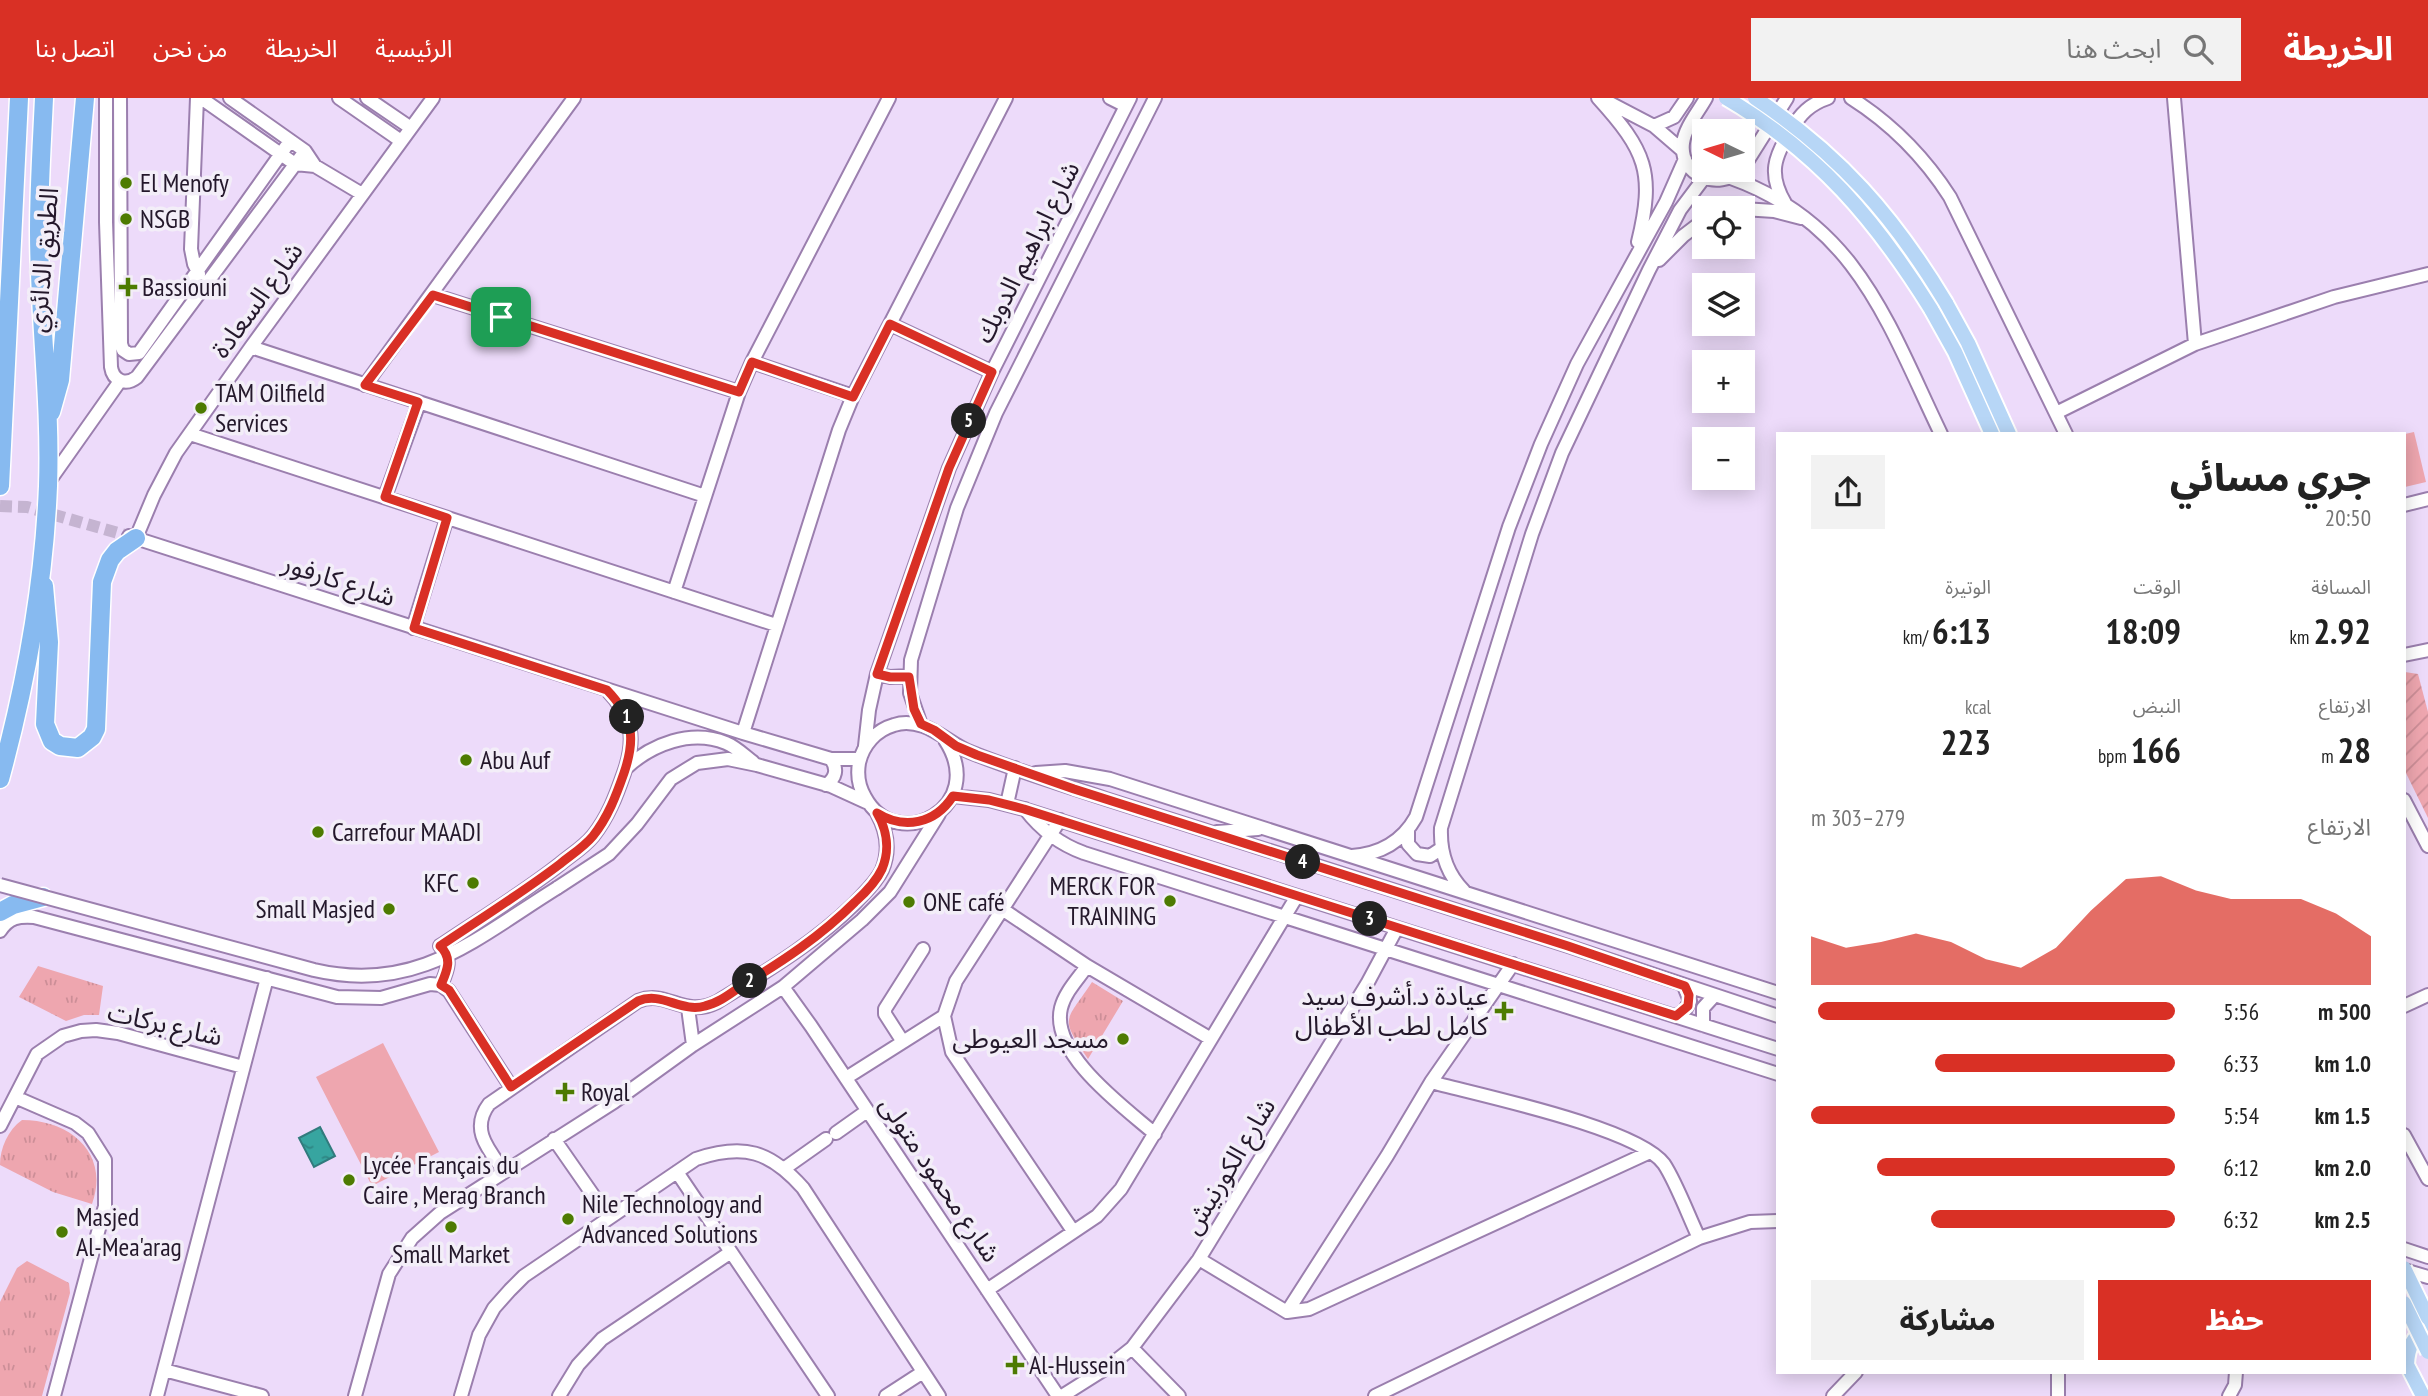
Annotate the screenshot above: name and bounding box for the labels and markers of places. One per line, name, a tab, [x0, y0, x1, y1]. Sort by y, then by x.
place label: El Menofy	[140, 166, 229, 199]
marker: El Menofy	[118, 175, 134, 191]
place label: NSGB	[140, 202, 190, 235]
marker: NSGB	[118, 211, 134, 227]
place label: Bassiouni	[142, 270, 227, 303]
marker: Bassiouni	[120, 279, 136, 295]
pin	[471, 287, 531, 347]
place label: TAM Oilfield Services	[215, 376, 325, 439]
marker: TAM Oilfield Services	[193, 400, 209, 416]
pin: 5	[951, 404, 986, 438]
pin: 1	[610, 700, 644, 734]
place label: Abu Auf	[480, 743, 551, 776]
marker: Abu Auf	[458, 752, 474, 768]
place label: Carrefour MAADI	[332, 815, 481, 848]
marker: Carrefour MAADI	[310, 824, 326, 840]
pin: 4	[1286, 844, 1320, 880]
place label: KFC	[424, 866, 459, 899]
place label: MERCK FOR TRAINING	[1049, 869, 1156, 932]
marker: KFC	[465, 875, 481, 891]
place label: ONE café	[923, 885, 1005, 918]
place label: Small Masjed	[256, 892, 375, 925]
marker: MERCK FOR TRAINING	[1162, 893, 1178, 909]
marker: ONE café	[901, 894, 917, 910]
marker: Small Masjed	[381, 901, 397, 917]
pin: 3	[1352, 902, 1388, 936]
pin: 2	[732, 964, 768, 998]
place label: عيادة د.أشرف سيد كامل لطب الأطفال	[1295, 979, 1488, 1042]
marker: عيادة د.أشرف سيد كامل لطب الأطفال	[1494, 1001, 1514, 1021]
place label: مسجد العيوطى	[952, 1022, 1109, 1055]
marker: مسجد العيوطى	[1115, 1031, 1131, 1047]
place label: Royal	[581, 1075, 630, 1108]
marker: Royal	[555, 1082, 575, 1102]
place label: Lycée Français du Caire , Merag Branch	[363, 1148, 546, 1211]
marker: Lycée Français du Caire , Merag Branch	[341, 1172, 357, 1188]
place label: Nile Technology and Advanced Solutions	[582, 1187, 762, 1250]
place label: Masjed Al-Mea'arag	[76, 1200, 182, 1263]
marker: Nile Technology and Advanced Solutions	[560, 1211, 576, 1227]
marker: Small Market	[443, 1219, 459, 1235]
marker: Masjed Al-Mea'arag	[54, 1224, 70, 1240]
place label: Small Market	[392, 1237, 510, 1270]
place label: Al-Hussein	[1029, 1348, 1126, 1381]
marker: Al-Hussein	[1007, 1357, 1023, 1373]

